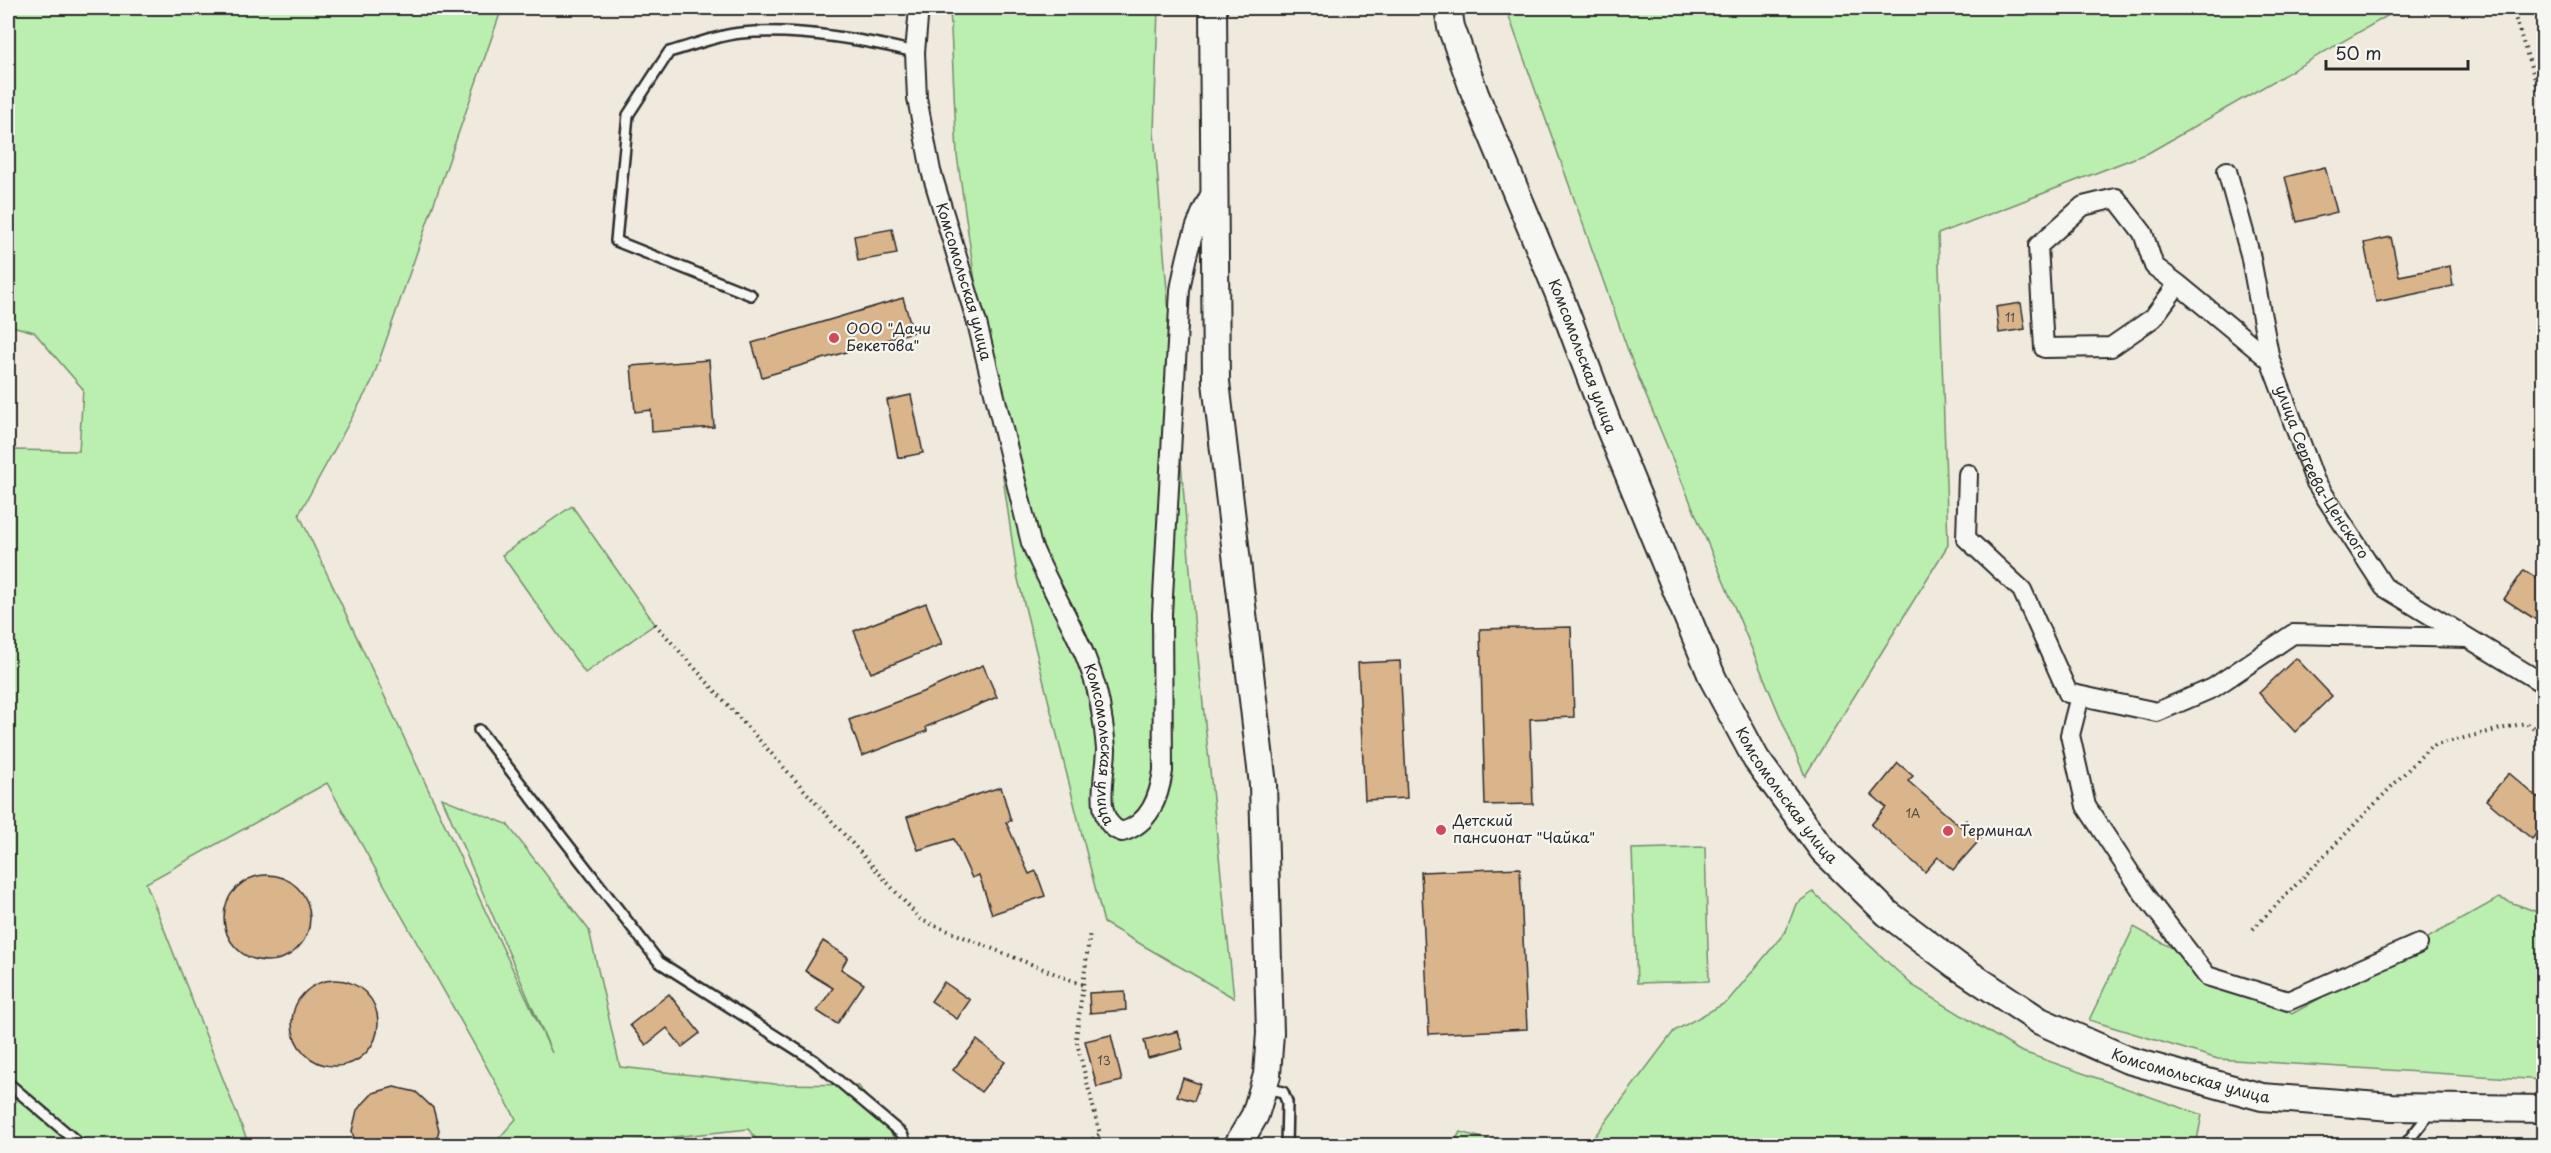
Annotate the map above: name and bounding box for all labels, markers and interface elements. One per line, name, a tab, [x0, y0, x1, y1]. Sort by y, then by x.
scale bar	[2326, 33, 2468, 71]
text: 50 m	[2335, 39, 2382, 66]
street label: Комсомольская улица	[931, 199, 999, 363]
street label: Комсомольская улица	[1544, 275, 1624, 437]
house number: 11	[2005, 308, 2015, 326]
place label: ООО "Дачи Бекетова"	[846, 316, 931, 356]
marker: ООО "Дачи Бекетова"	[827, 331, 841, 345]
street label: улица Сергеева-Ценского	[2270, 381, 2376, 563]
street label: Комсомольская улица	[1079, 660, 1121, 830]
street label: Комсомольская улица	[1731, 722, 1844, 869]
house number: 1А	[1906, 804, 1920, 822]
place label: Детский пансионат "Чайка"	[1452, 808, 1595, 848]
place label: Терминал	[1960, 818, 2032, 841]
marker: Детский пансионат "Чайка"	[1434, 823, 1448, 837]
marker: Терминал	[1941, 824, 1955, 838]
street label: Комсомольская улица	[2108, 1041, 2271, 1108]
house number: 13	[1097, 1051, 1111, 1069]

